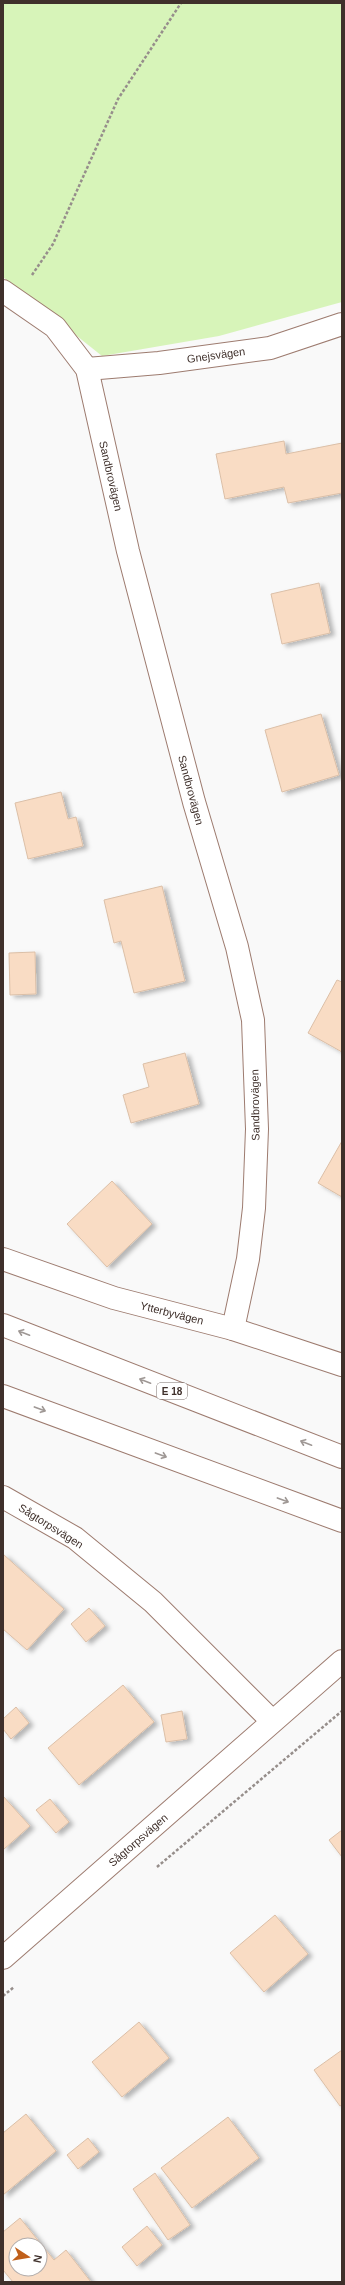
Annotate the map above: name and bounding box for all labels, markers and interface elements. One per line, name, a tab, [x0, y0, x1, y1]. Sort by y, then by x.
street label: Gnejsvägen	[186, 345, 246, 365]
street label: Sandbrovägen	[97, 440, 125, 512]
street label: Sandbrovägen	[176, 754, 206, 826]
street label: Sandbrovägen	[248, 1069, 262, 1141]
street label: Ytterbyvägen	[139, 1299, 205, 1327]
one-way arrow	[19, 1329, 31, 1337]
one-way arrow	[140, 1376, 152, 1384]
road number: E 18	[157, 1383, 187, 1399]
one-way arrow	[33, 1406, 45, 1414]
one-way arrow	[300, 1439, 312, 1446]
one-way arrow	[155, 1451, 167, 1459]
one-way arrow	[277, 1496, 289, 1504]
street label: Sågtorpsvägen	[16, 1501, 86, 1551]
street label: Sågtorpsvägen	[106, 1811, 170, 1869]
north arrow	[8, 2237, 48, 2277]
text: N	[31, 2254, 44, 2264]

